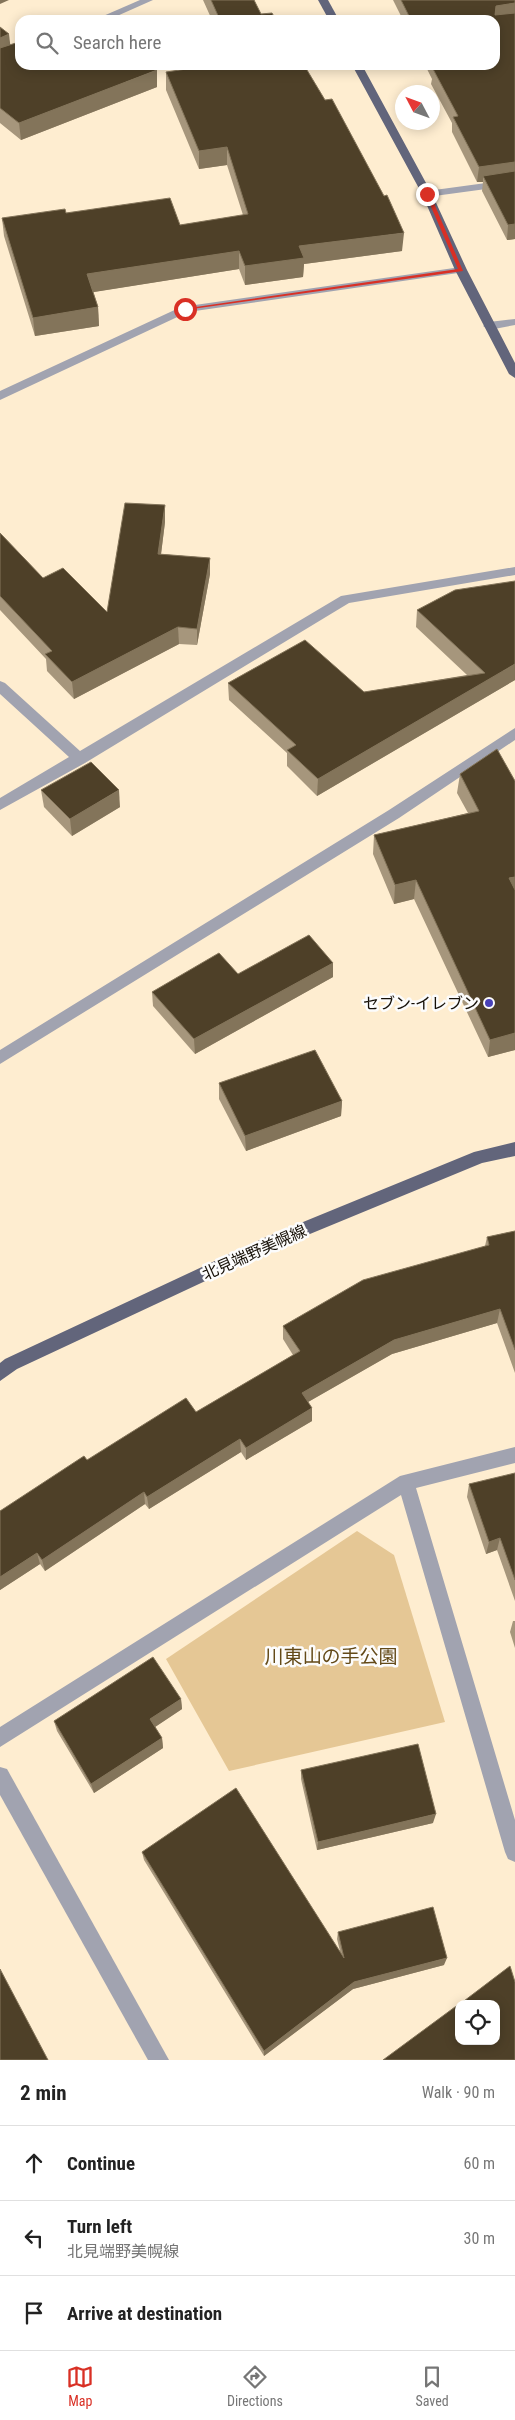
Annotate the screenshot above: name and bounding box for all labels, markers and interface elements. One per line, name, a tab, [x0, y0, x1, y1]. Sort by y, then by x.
search box	[15, 15, 500, 70]
icon: search	[33, 29, 61, 57]
text: Search here	[73, 31, 161, 54]
north arrow	[395, 85, 440, 130]
route end	[416, 183, 439, 206]
route start	[174, 298, 197, 321]
place label: セブン-イレブン	[363, 994, 479, 1013]
marker: セブン-イレブン	[483, 997, 495, 1009]
street label: 北見端野美幌線	[199, 1221, 309, 1284]
park label: 川東山の手公園	[264, 1645, 398, 1668]
map controls	[455, 2000, 500, 2045]
button: locate	[455, 2000, 500, 2045]
text: 2 min	[20, 2081, 67, 2105]
text: Walk · 90 m	[422, 2083, 495, 2102]
icon: ahead	[20, 2149, 48, 2177]
text: Continue	[67, 2152, 135, 2175]
text: 60 m	[463, 2154, 495, 2173]
text: Turn left	[67, 2215, 132, 2238]
icon: left	[20, 2224, 48, 2252]
text: 30 m	[463, 2229, 495, 2248]
text: 北見端野美幌線	[67, 2242, 179, 2261]
icon: arrive	[20, 2299, 48, 2327]
text: Arrive at destination	[67, 2302, 222, 2325]
tab: Map	[66, 2363, 94, 2409]
tab: Directions	[227, 2363, 283, 2409]
tab: Saved	[415, 2363, 449, 2409]

